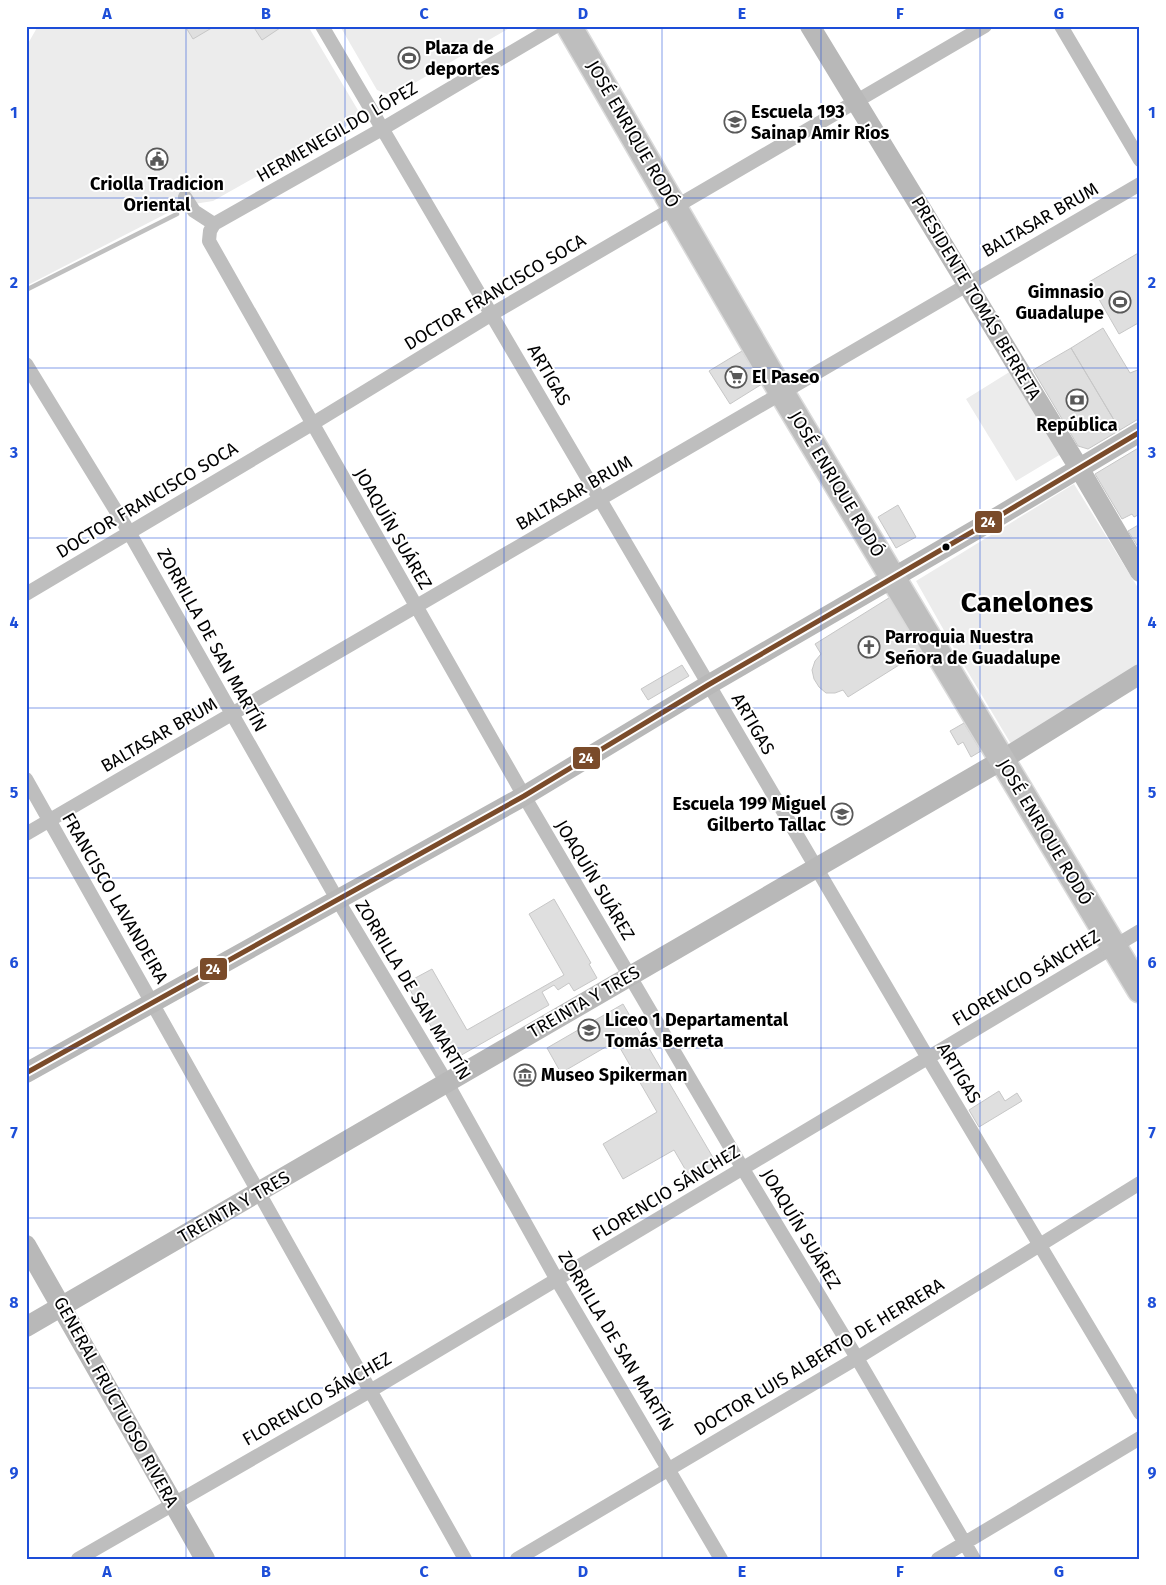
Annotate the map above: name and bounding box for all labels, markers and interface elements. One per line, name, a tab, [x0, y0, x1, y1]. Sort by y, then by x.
text: A	[101, 4, 112, 23]
text: B	[261, 4, 271, 23]
text: C	[419, 4, 429, 23]
text: D	[578, 4, 588, 23]
text: E	[738, 4, 746, 23]
text: F	[896, 4, 904, 23]
text: G	[1054, 4, 1064, 23]
place label: Plaza de deportes	[425, 37, 500, 80]
sports icon: Plaza de deportes	[397, 46, 421, 70]
street label: JOSÉ ENRIQUE RODÓ	[582, 56, 685, 211]
street label: HERMENEGILDO LÓPEZ	[252, 77, 422, 187]
place label: Escuela 193 Sainap Amir Ríos	[751, 101, 890, 144]
text: 1	[10, 103, 18, 122]
text: 1	[1148, 103, 1156, 122]
school or university icon: Escuela 193 Sainap Amir Ríos	[723, 110, 747, 134]
public building icon: Criolla Tradicion Oriental	[145, 147, 169, 171]
place label: Criolla Tradicion Oriental	[90, 173, 224, 216]
street label: BALTASAR BRUM	[978, 178, 1102, 262]
street label: PRESIDENTE TOMÁS BERRETA	[906, 192, 1047, 404]
street label: DOCTOR FRANCISCO SOCA	[400, 229, 590, 355]
text: 2	[10, 273, 18, 292]
text: 2	[1148, 273, 1156, 292]
place label: Gimnasio Guadalupe	[1015, 281, 1104, 324]
sports icon: Gimnasio Guadalupe	[1108, 290, 1132, 314]
street label: ARTIGAS	[523, 341, 575, 410]
supermarket icon: El Paseo	[724, 365, 748, 389]
place label: El Paseo	[752, 366, 820, 388]
bank icon: República	[1065, 388, 1089, 412]
street label: JOSÉ ENRIQUE RODÓ	[785, 407, 890, 561]
place label: República	[1036, 414, 1118, 436]
street label: DOCTOR FRANCISCO SOCA	[52, 437, 242, 563]
text: 3	[9, 443, 18, 462]
text: 3	[1147, 443, 1156, 462]
street label: BALTASAR BRUM	[512, 451, 636, 535]
street label: JOAQUÍN SUÁREZ	[349, 464, 437, 593]
line badge: 24	[974, 510, 1003, 534]
text: 24	[981, 514, 995, 531]
unlabelled marker	[941, 542, 951, 552]
street label: ZORRILLA DE SAN MARTÍN	[152, 544, 273, 736]
district label: Canelones	[961, 586, 1093, 619]
text: 4	[9, 613, 19, 632]
text: 4	[1147, 613, 1157, 632]
place label: Parroquia Nuestra Señora de Guadalupe	[885, 626, 1060, 669]
church icon: Parroquia Nuestra Señora de Guadalupe	[857, 635, 881, 659]
street label: ARTIGAS	[727, 690, 779, 759]
street label: BALTASAR BRUM	[97, 693, 221, 777]
line badge: 24	[572, 746, 601, 770]
text: 24	[579, 750, 593, 767]
street label: JOSÉ ENRIQUE RODÓ	[993, 755, 1098, 909]
text: 5	[10, 783, 19, 802]
text: 5	[1148, 783, 1157, 802]
place label: Escuela 199 Miguel Gilberto Tallac	[673, 793, 827, 836]
school or university icon: Escuela 199 Miguel Gilberto Tallac	[830, 802, 854, 826]
street label: FRANCISCO LAVANDEIRA	[57, 809, 173, 988]
street label: JOAQUÍN SUÁREZ	[550, 815, 640, 944]
street label: ZORRILLA DE SAN MARTÍN	[350, 895, 476, 1084]
street label: FLORENCIO SÁNCHEZ	[948, 924, 1104, 1031]
text: 6	[9, 953, 19, 972]
text: 6	[1147, 953, 1157, 972]
line badge: 24	[199, 957, 228, 981]
text: 24	[206, 961, 220, 978]
street label: TREINTA Y TRES	[524, 961, 644, 1043]
place label: Liceo 1 Departamental Tomás Berreta	[605, 1009, 789, 1052]
school or university icon: Liceo 1 Departamental Tomás Berreta	[577, 1018, 601, 1042]
street label: ARTIGAS	[932, 1039, 986, 1108]
museum icon: Museo Spikerman	[513, 1063, 537, 1087]
place label: Museo Spikerman	[541, 1064, 687, 1086]
text: 7	[10, 1123, 18, 1142]
text: 7	[1148, 1123, 1156, 1142]
street label: FLORENCIO SÁNCHEZ	[588, 1139, 744, 1246]
street label: JOAQUÍN SUÁREZ	[756, 1164, 846, 1293]
street label: TREINTA Y TRES	[174, 1166, 294, 1248]
street label: ZORRILLA DE SAN MARTÍN	[553, 1246, 679, 1435]
street label: DOCTOR LUIS ALBERTO DE HERRERA	[690, 1273, 949, 1441]
text: 8	[9, 1293, 19, 1312]
street label: GENERAL FRUCTUOSO RIVERA	[49, 1293, 183, 1512]
text: 8	[1147, 1293, 1157, 1312]
street label: FLORENCIO SÁNCHEZ	[238, 1347, 395, 1451]
text: 9	[10, 1463, 19, 1482]
text: 9	[1148, 1463, 1157, 1482]
text: A	[101, 1562, 112, 1581]
text: B	[261, 1562, 271, 1581]
text: C	[419, 1562, 429, 1581]
text: D	[578, 1562, 588, 1581]
text: E	[738, 1562, 746, 1581]
text: F	[896, 1562, 904, 1581]
text: G	[1054, 1562, 1064, 1581]

